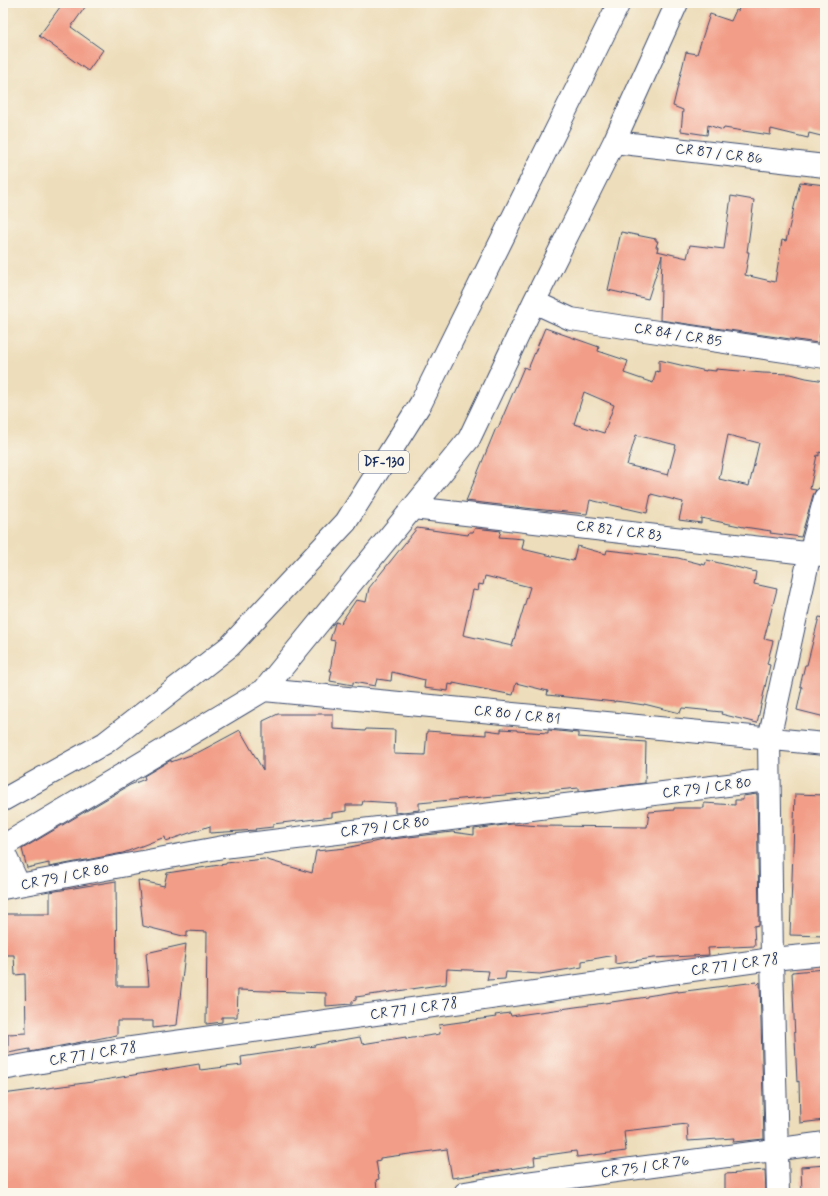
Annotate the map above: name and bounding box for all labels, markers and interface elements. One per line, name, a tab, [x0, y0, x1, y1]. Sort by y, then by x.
street label: CR 87 / CR 86	[675, 140, 764, 168]
street label: CR 84 / CR 85	[633, 319, 723, 351]
road number: DF-130	[359, 451, 409, 473]
street label: CR 82 / CR 83	[575, 517, 663, 545]
street label: CR 80 / CR 81	[473, 702, 561, 728]
street label: CR 79 / CR 80	[661, 774, 753, 802]
street label: CR 79 / CR 80	[339, 813, 431, 841]
street label: CR 79 / CR 80	[19, 860, 111, 894]
street label: CR 77 / CR 78	[690, 950, 780, 980]
street label: CR 77 / CR 78	[369, 994, 459, 1024]
street label: CR 77 / CR 78	[48, 1038, 138, 1070]
street label: CR 75 / CR 76	[600, 1152, 691, 1182]

